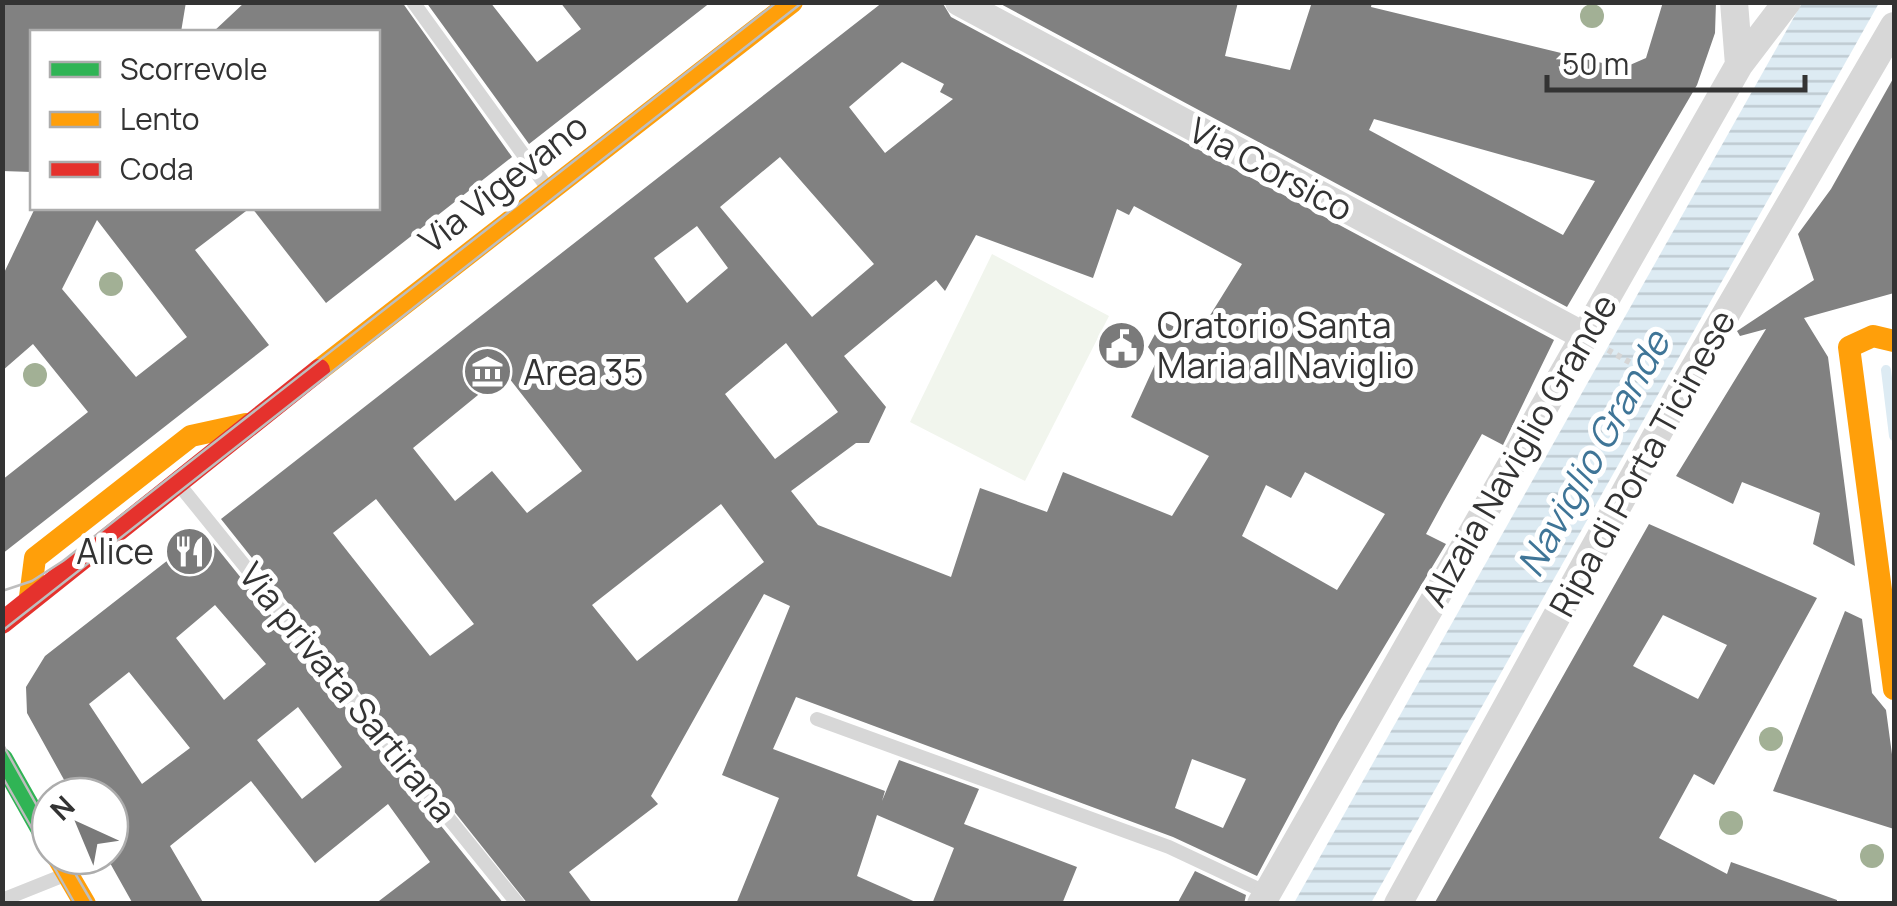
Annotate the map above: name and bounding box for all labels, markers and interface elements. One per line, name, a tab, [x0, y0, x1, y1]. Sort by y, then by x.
legend	[30, 30, 380, 210]
scale bar	[1547, 30, 1804, 92]
text: 50 m	[1562, 43, 1629, 84]
text: Scorrevole	[120, 48, 268, 89]
text: Lento	[120, 98, 199, 139]
street label: Via Vigevano	[409, 102, 597, 264]
street label: Via Corsico	[1181, 106, 1361, 232]
text: Coda	[120, 148, 194, 189]
street label: Alzaia Naviglio Grande	[1413, 287, 1625, 613]
place label: Oratorio Santa Maria al Naviglio	[1157, 301, 1414, 389]
street label: Ripa di Porta Ticinese	[1538, 301, 1746, 625]
public building icon: Oratorio Santa Maria al Naviglio	[1096, 319, 1148, 371]
water label: Naviglio Grande	[1506, 323, 1678, 583]
museum icon: Area 35	[462, 346, 514, 398]
place label: Area 35	[523, 348, 644, 396]
restaurant icon: Alice	[163, 525, 215, 577]
place label: Alice	[76, 527, 154, 575]
street label: Via privata Sartirana	[228, 552, 468, 832]
north arrow	[30, 776, 130, 876]
text: N	[42, 787, 82, 828]

